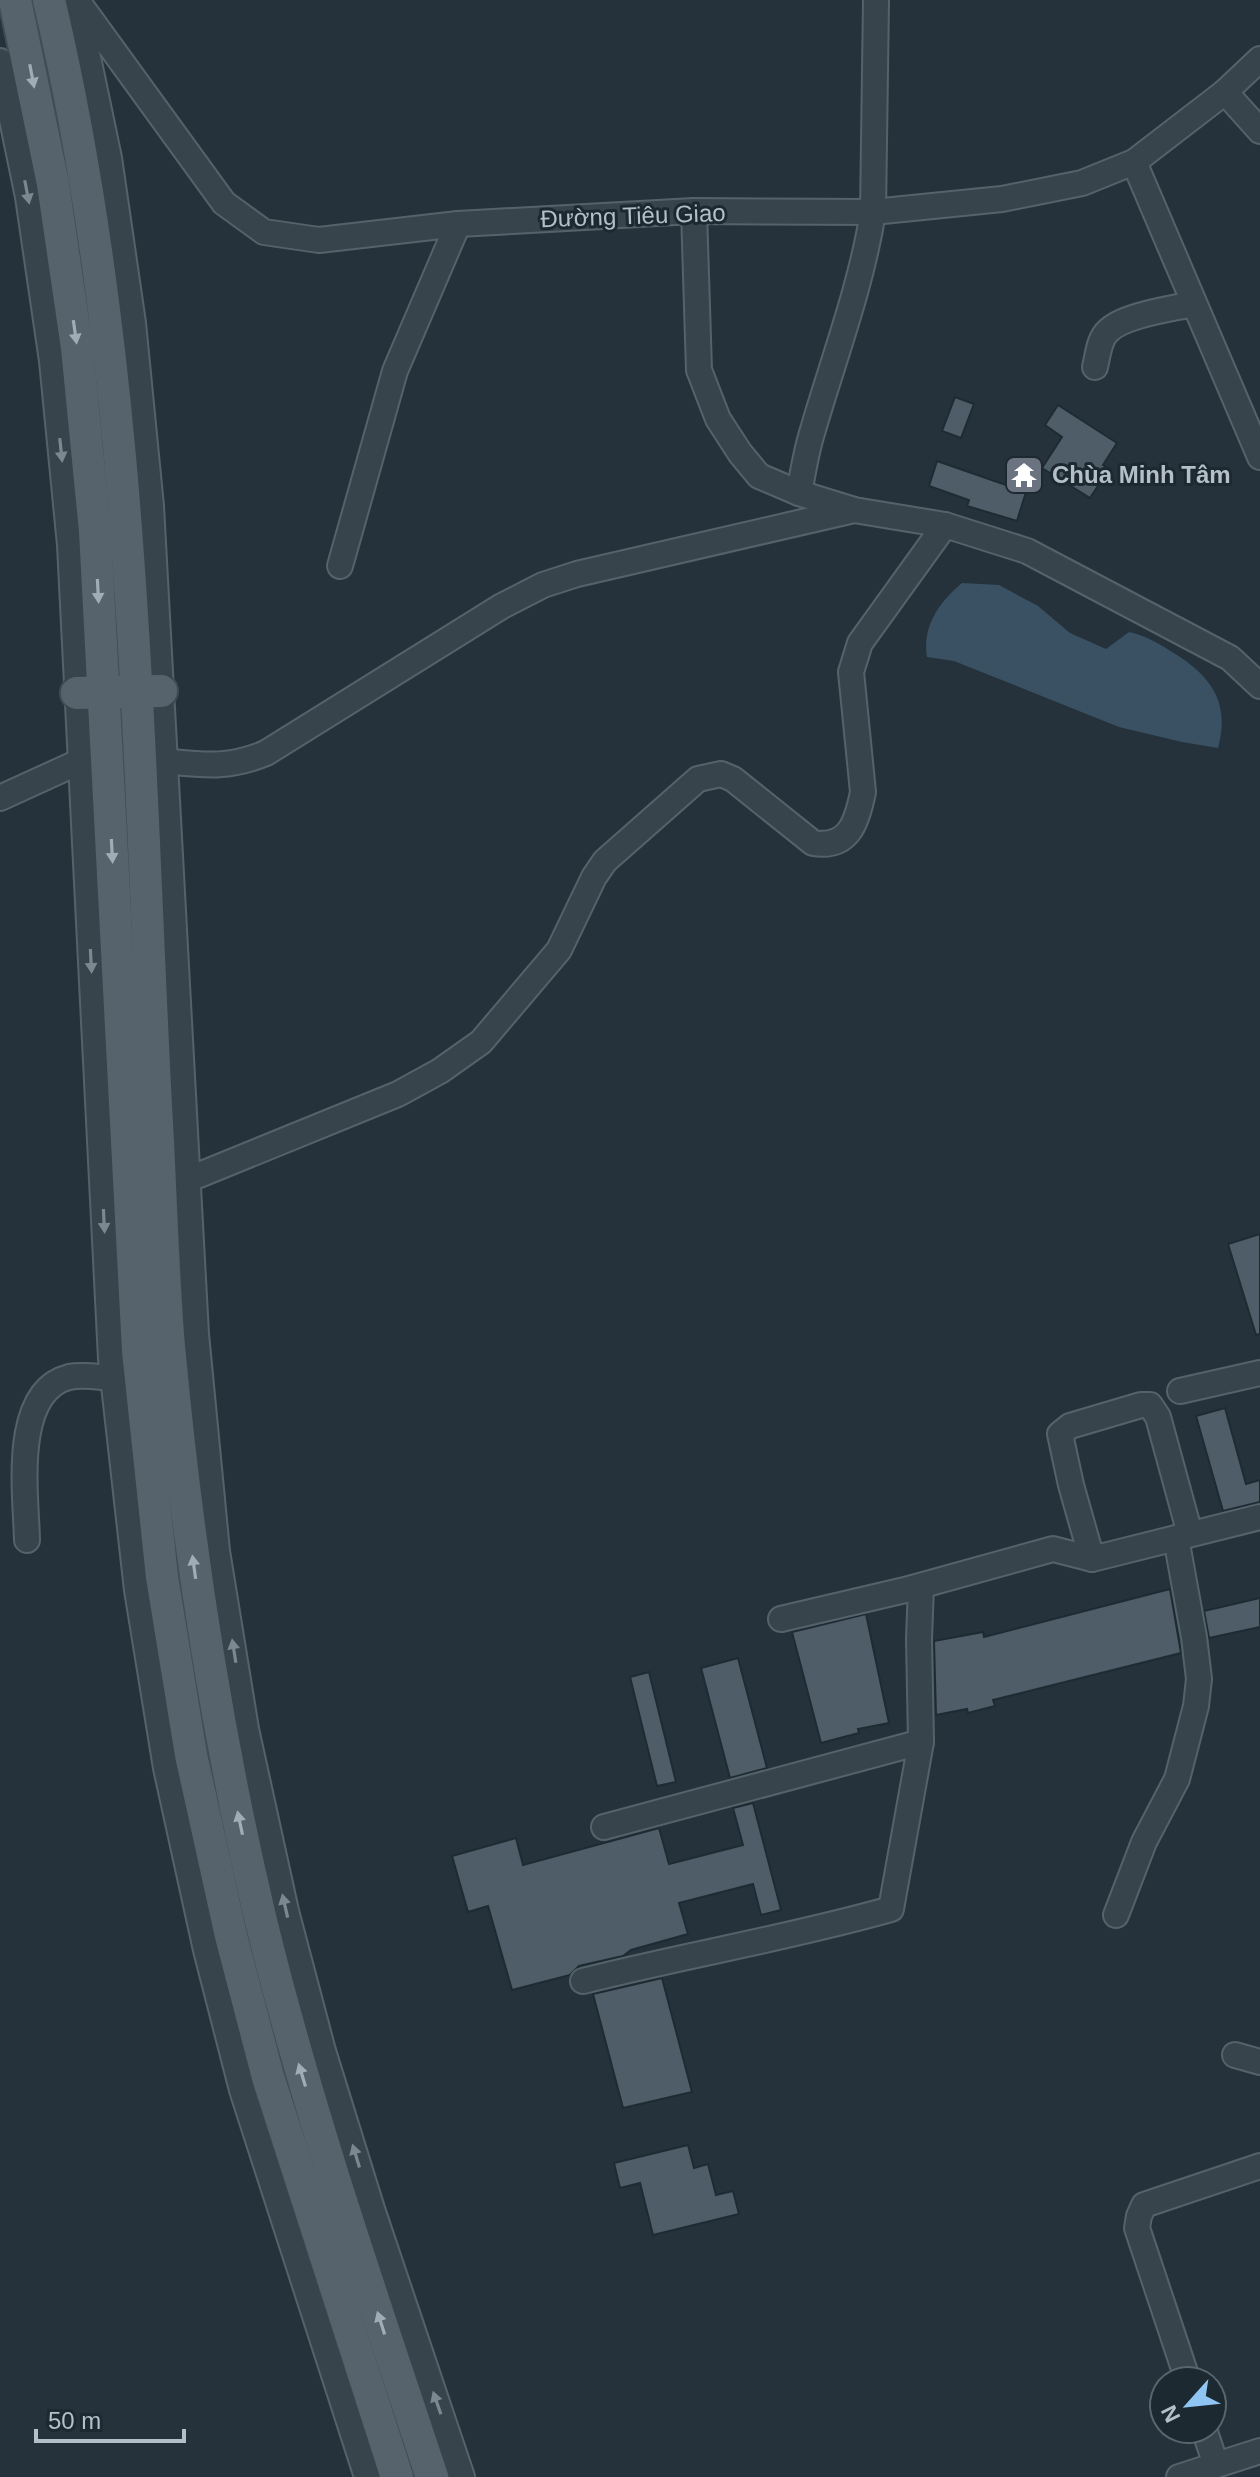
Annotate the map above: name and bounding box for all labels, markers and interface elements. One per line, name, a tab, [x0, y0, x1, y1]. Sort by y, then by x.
one-way arrow	[26, 64, 38, 89]
one-way arrow	[21, 180, 33, 205]
street label: Đường Tiêu Giao	[540, 199, 726, 232]
one-way arrow	[69, 320, 82, 345]
one-way arrow	[54, 438, 67, 463]
temple icon: Chùa Minh Tâm	[1003, 454, 1045, 496]
place label: Chùa Minh Tâm	[1052, 461, 1231, 488]
one-way arrow	[92, 579, 105, 604]
one-way arrow	[106, 839, 119, 864]
one-way arrow	[84, 949, 97, 974]
one-way arrow	[98, 1209, 111, 1234]
one-way arrow	[187, 1554, 199, 1579]
one-way arrow	[227, 1638, 239, 1663]
one-way arrow	[233, 1810, 246, 1835]
one-way arrow	[279, 1893, 291, 1918]
one-way arrow	[296, 2063, 308, 2087]
one-way arrow	[349, 2144, 361, 2168]
one-way arrow	[375, 2311, 387, 2335]
north arrow	[1148, 2365, 1228, 2445]
one-way arrow	[431, 2391, 443, 2415]
scale bar	[36, 2393, 184, 2443]
text: N	[1156, 2401, 1185, 2427]
text: 50 m	[48, 2407, 101, 2434]

